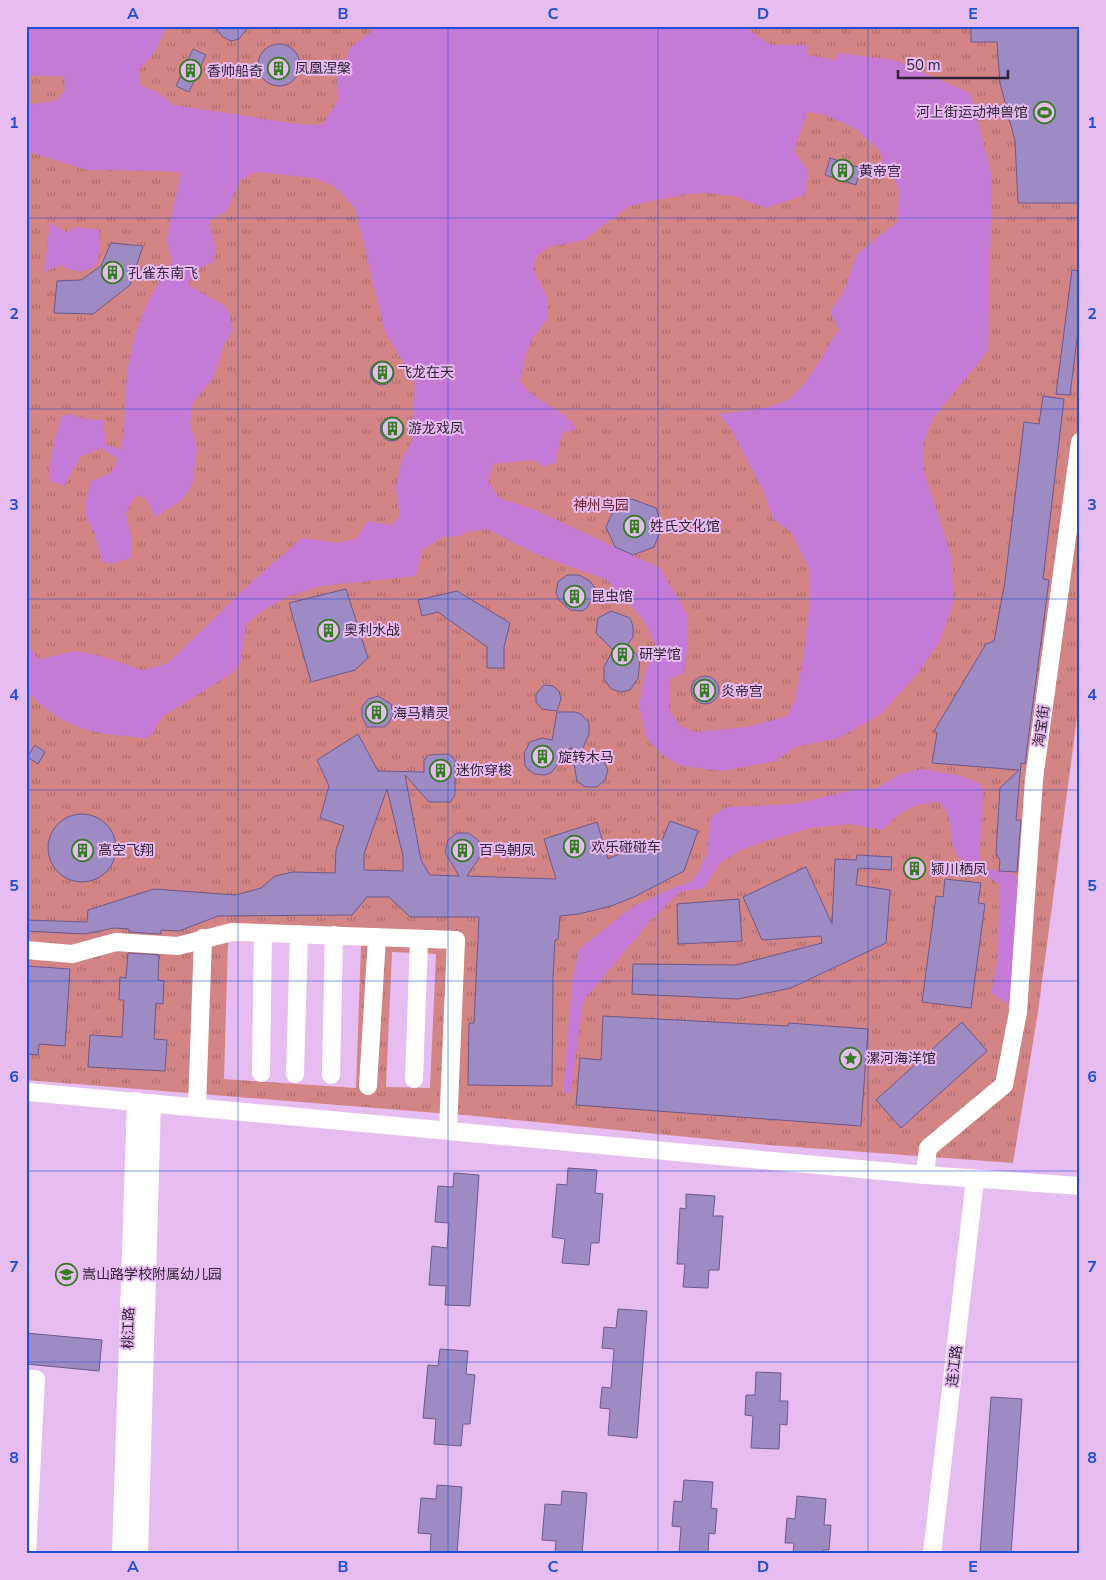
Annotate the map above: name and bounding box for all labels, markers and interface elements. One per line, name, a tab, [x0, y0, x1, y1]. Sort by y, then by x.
text: A	[127, 3, 139, 25]
text: B	[337, 3, 349, 25]
text: C	[548, 3, 559, 25]
text: D	[757, 3, 769, 25]
text: E	[968, 3, 978, 25]
scale bar	[898, 48, 1008, 80]
text: 50 m	[906, 55, 941, 75]
building icon: 凤凰涅槃	[267, 56, 291, 80]
building icon: 香帅船奇	[179, 59, 203, 83]
place label: 凤凰涅槃	[295, 59, 351, 78]
place label: 香帅船奇	[207, 62, 263, 81]
sports icon: 河上街运动神兽馆	[1032, 100, 1056, 124]
place label: 河上街运动神兽馆	[916, 103, 1028, 122]
text: 1	[9, 112, 19, 134]
text: 1	[1087, 112, 1097, 134]
building icon: 黄帝宫	[831, 159, 855, 183]
place label: 黄帝宫	[859, 162, 901, 181]
building icon: 孔雀东南飞	[100, 261, 124, 285]
place label: 孔雀东南飞	[128, 264, 198, 283]
text: 2	[9, 303, 19, 325]
text: 2	[1087, 303, 1097, 325]
building icon: 飞龙在天	[370, 360, 394, 384]
place label: 飞龙在天	[398, 363, 454, 382]
building icon: 游龙戏凤	[380, 416, 404, 440]
place label: 游龙戏凤	[408, 419, 464, 438]
text: 3	[9, 494, 19, 516]
text: 3	[1087, 494, 1097, 516]
park label: 神州鸟园	[573, 496, 629, 515]
building icon: 姓氏文化馆	[622, 514, 646, 538]
place label: 姓氏文化馆	[650, 517, 720, 536]
building icon: 昆虫馆	[563, 584, 587, 608]
place label: 昆虫馆	[591, 587, 633, 606]
building icon: 奥利水战	[316, 618, 340, 642]
place label: 奥利水战	[344, 621, 400, 640]
building icon: 研学馆	[611, 642, 635, 666]
place label: 研学馆	[639, 645, 681, 664]
building icon: 炎帝宫	[693, 679, 717, 703]
place label: 炎帝宫	[721, 682, 763, 701]
text: 4	[9, 684, 19, 706]
text: 4	[1087, 684, 1097, 706]
building icon: 海马精灵	[365, 701, 389, 725]
place label: 海马精灵	[393, 704, 449, 723]
street label: 淘宝街	[1029, 704, 1054, 748]
building icon: 旋转木马	[530, 745, 554, 769]
place label: 旋转木马	[558, 748, 614, 767]
building icon: 迷你穿梭	[428, 758, 452, 782]
place label: 迷你穿梭	[456, 761, 512, 780]
building icon: 欢乐碰碰车	[563, 835, 587, 859]
building icon: 高空飞翔	[70, 838, 94, 862]
building icon: 百鸟朝凤	[451, 838, 475, 862]
place label: 欢乐碰碰车	[591, 838, 661, 857]
place label: 高空飞翔	[98, 841, 154, 860]
place label: 百鸟朝凤	[479, 841, 535, 860]
building icon: 颍川栖凤	[903, 857, 927, 881]
place label: 颍川栖凤	[931, 860, 987, 879]
text: 5	[9, 875, 19, 897]
text: 5	[1087, 875, 1097, 897]
place icon: 漯河海洋馆	[838, 1046, 862, 1070]
place label: 漯河海洋馆	[866, 1049, 936, 1068]
text: 6	[9, 1066, 19, 1088]
text: 6	[1087, 1066, 1097, 1088]
text: 7	[9, 1256, 19, 1278]
text: 7	[1087, 1256, 1097, 1278]
school or university icon: 嵩山路学校附属幼儿园	[54, 1262, 78, 1286]
place label: 嵩山路学校附属幼儿园	[82, 1265, 222, 1284]
street label: 桃江路	[118, 1307, 139, 1349]
street label: 连江路	[943, 1344, 966, 1388]
text: 8	[9, 1447, 19, 1469]
text: 8	[1087, 1447, 1097, 1469]
text: A	[127, 1556, 139, 1578]
text: B	[337, 1556, 349, 1578]
text: C	[548, 1556, 559, 1578]
text: D	[757, 1556, 769, 1578]
text: E	[968, 1556, 978, 1578]

